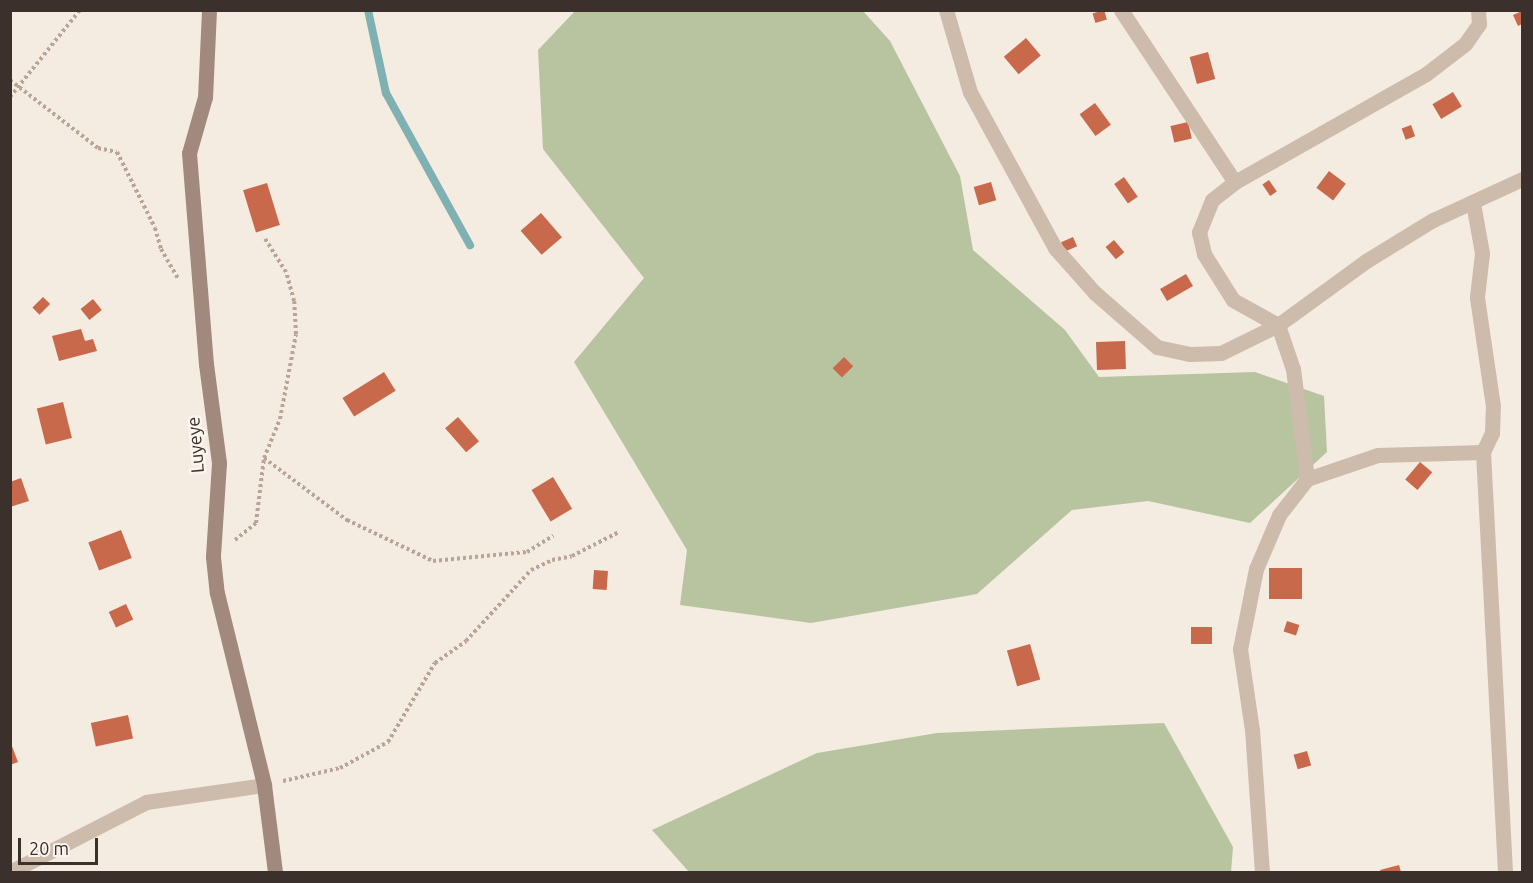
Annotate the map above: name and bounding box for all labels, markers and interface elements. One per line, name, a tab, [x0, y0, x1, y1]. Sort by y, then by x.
street label: Luyeye	[182, 416, 208, 474]
scale bar	[21, 826, 100, 864]
text: 20 m	[29, 838, 69, 858]

